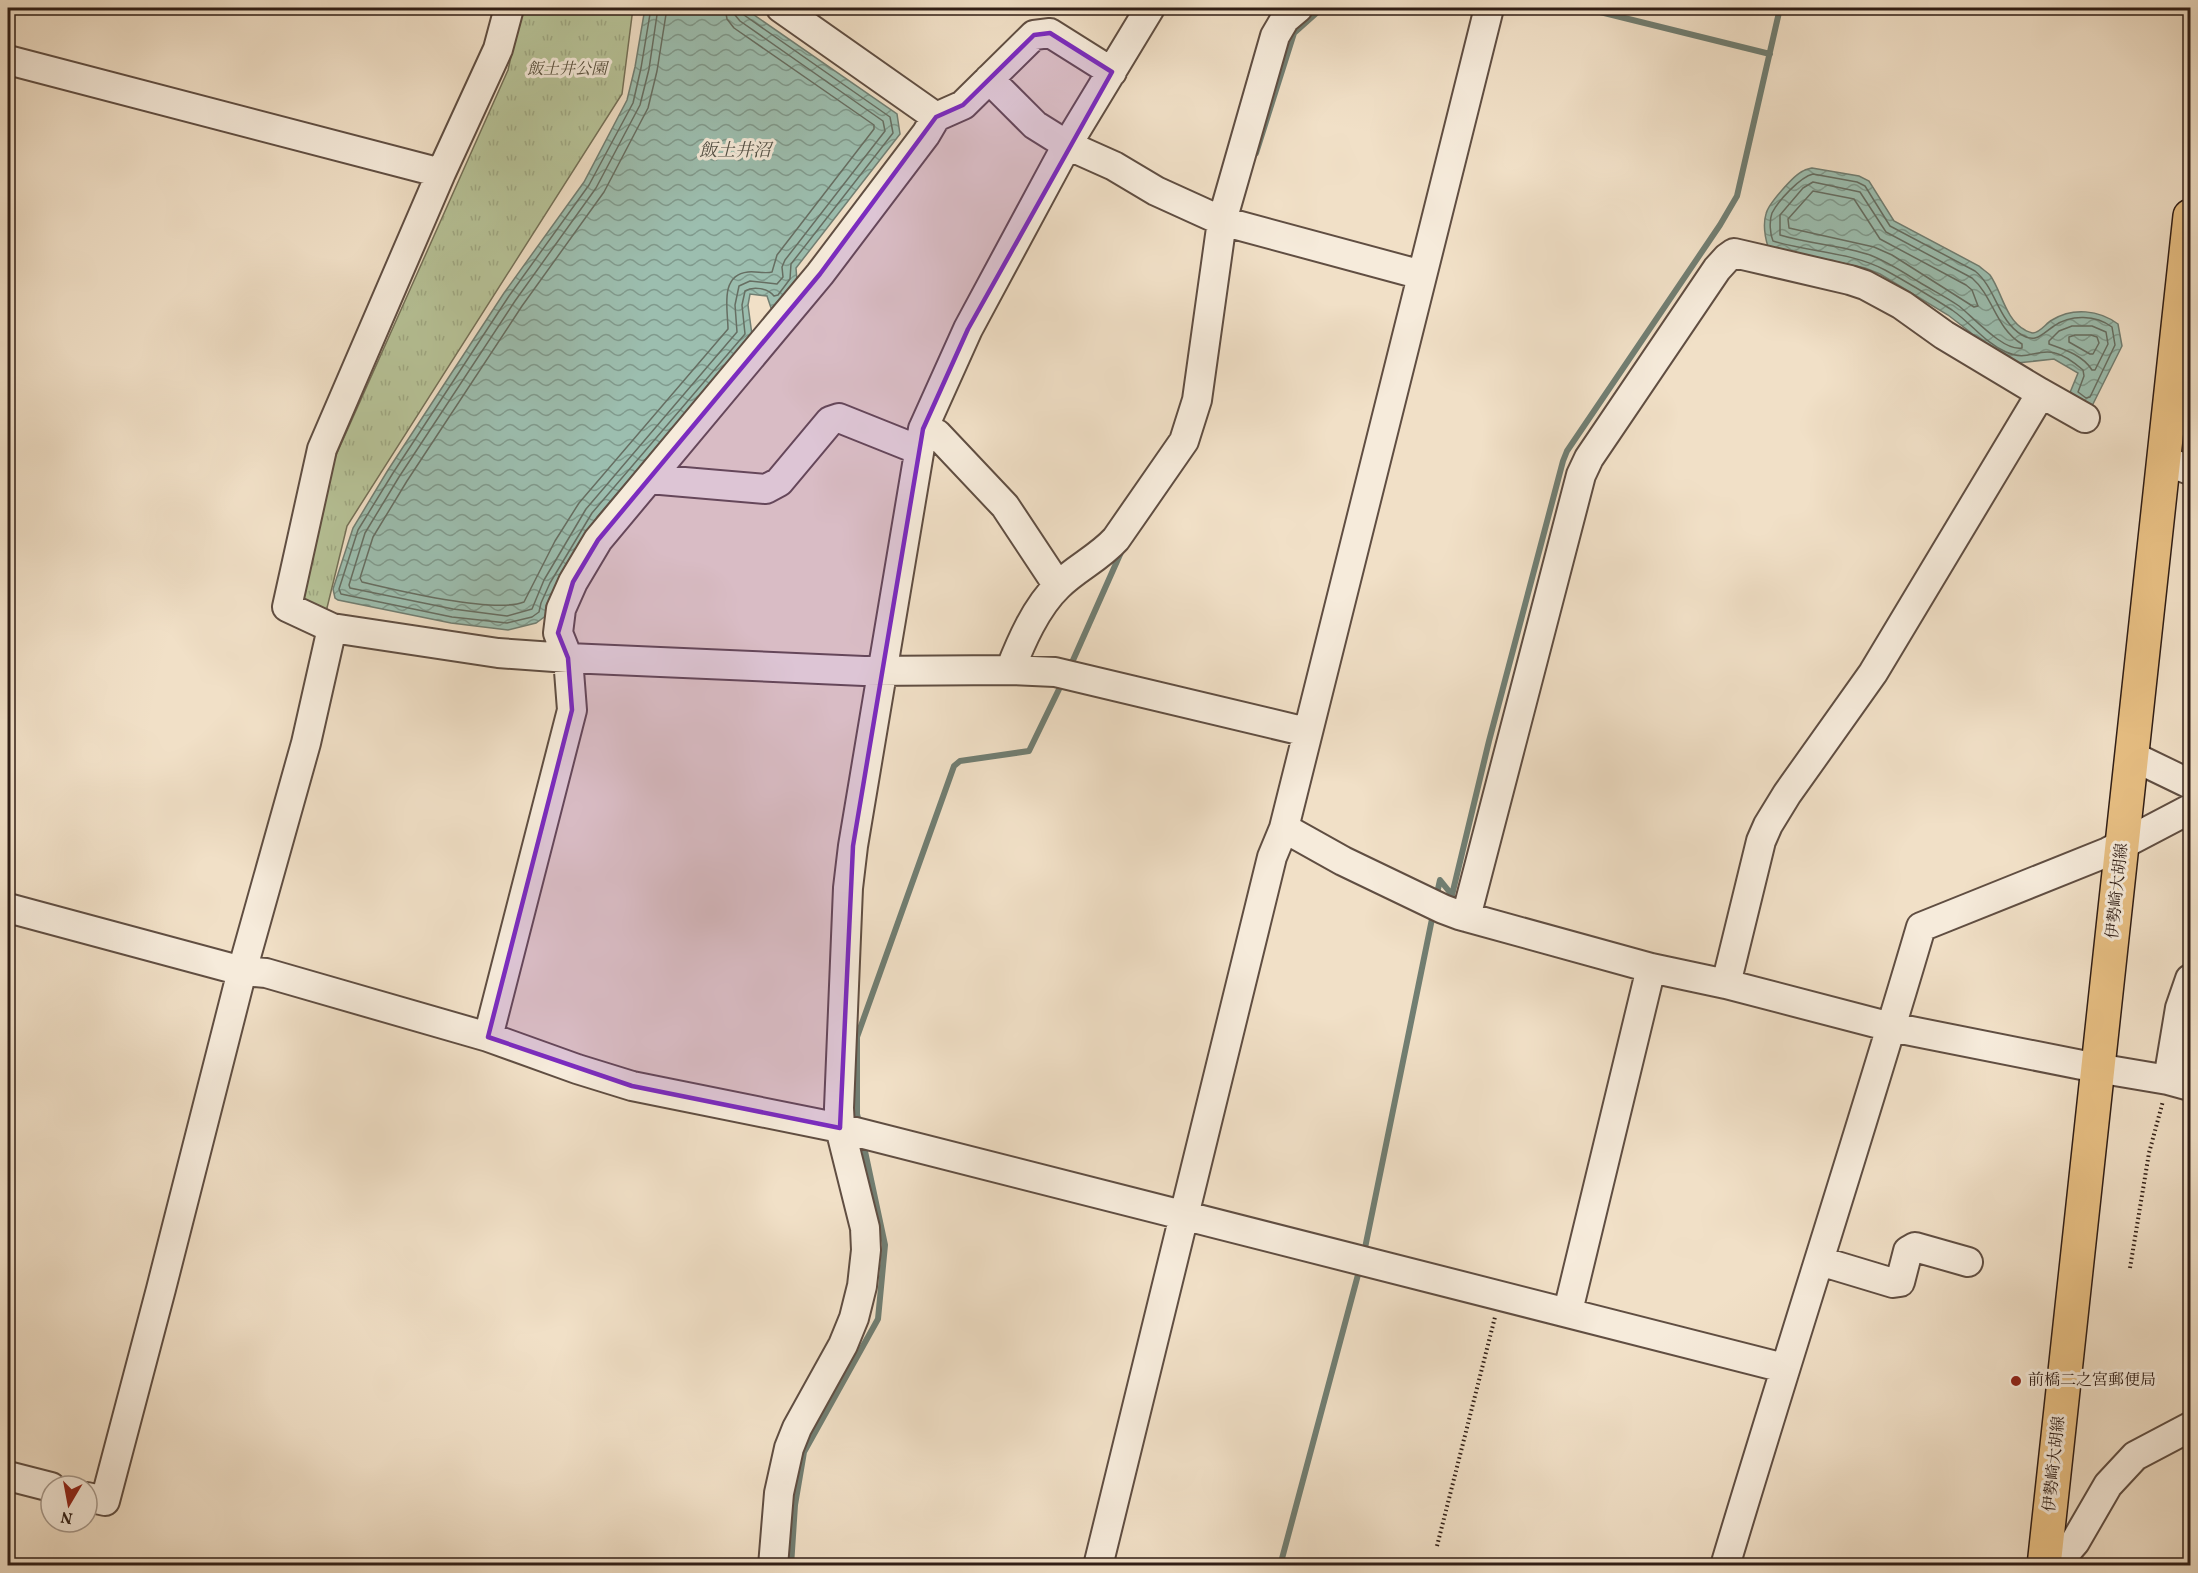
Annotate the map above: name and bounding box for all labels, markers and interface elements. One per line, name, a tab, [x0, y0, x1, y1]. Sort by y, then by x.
park label: 飯土井公園	[527, 59, 610, 81]
water label: 飯土井沼	[699, 139, 774, 164]
street label: 伊勢崎大胡線	[2102, 842, 2134, 940]
place label: 前橋二之宮郵便局	[2028, 1370, 2156, 1392]
marker: 前橋二之宮郵便局	[2009, 1374, 2023, 1388]
street label: 伊勢崎大胡線	[2039, 1415, 2071, 1513]
north arrow	[39, 1474, 99, 1534]
text: N	[59, 1505, 74, 1529]

